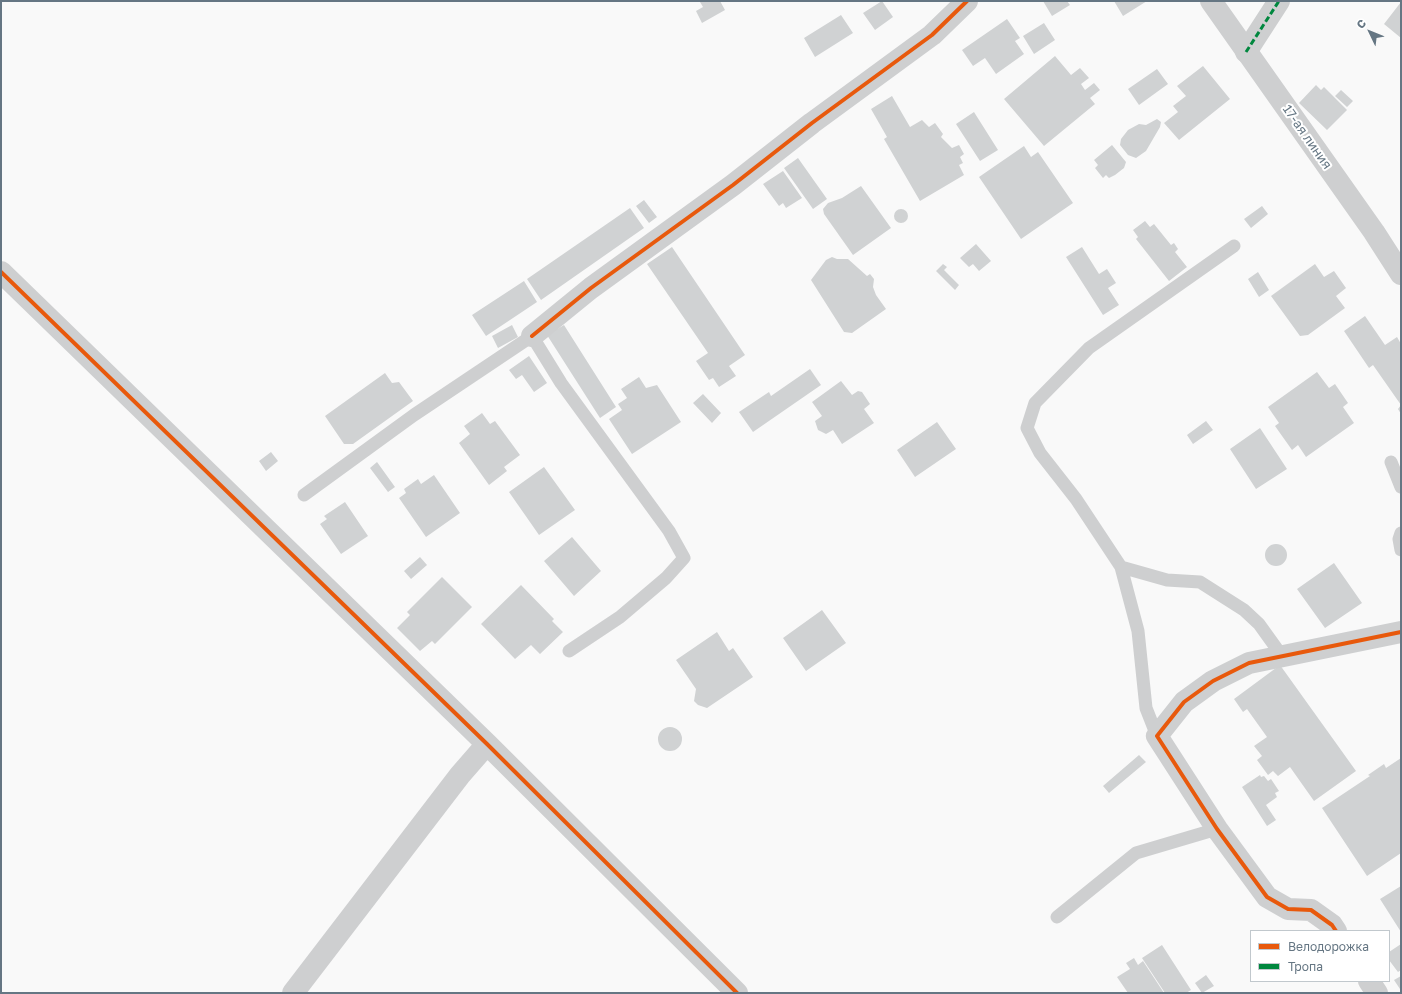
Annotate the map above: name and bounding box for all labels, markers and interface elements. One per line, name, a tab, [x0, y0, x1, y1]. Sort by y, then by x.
north arrow	[1350, 12, 1390, 52]
text: С	[1353, 16, 1368, 31]
street label: 17-ая линия	[1279, 102, 1335, 172]
legend	[1250, 930, 1390, 982]
text: Велодорожка	[1288, 939, 1369, 954]
text: Тропа	[1288, 959, 1323, 974]

